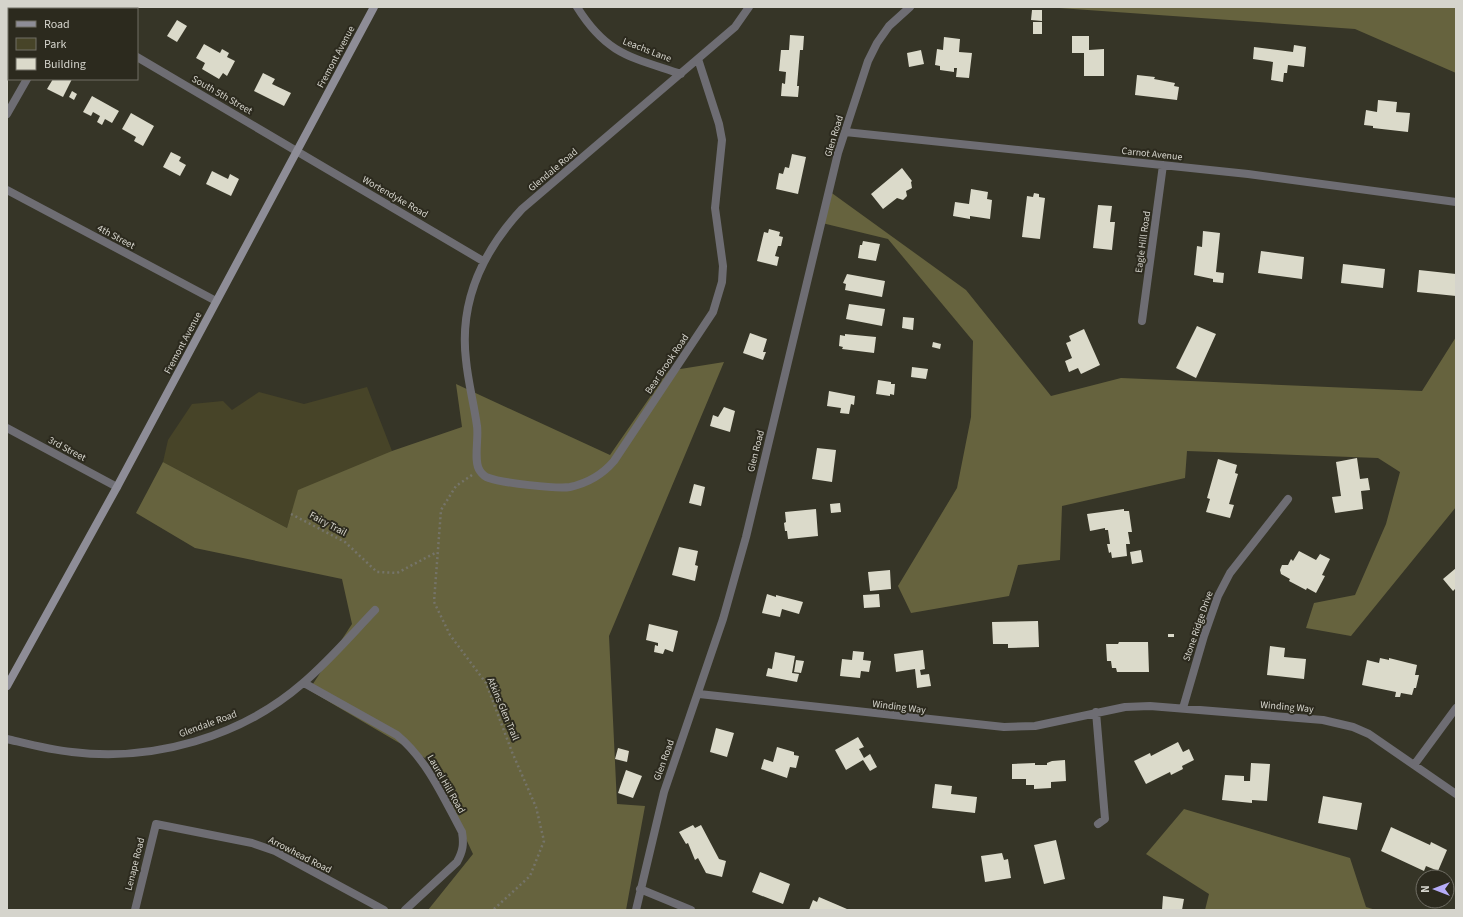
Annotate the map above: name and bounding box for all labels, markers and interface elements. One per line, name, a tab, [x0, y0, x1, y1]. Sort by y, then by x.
legend	[8, 8, 138, 80]
text: Road	[44, 16, 70, 33]
street label: Fremont Avenue	[314, 23, 358, 91]
street label: Leachs Lane	[621, 34, 673, 66]
text: Park	[44, 36, 66, 53]
text: Building	[44, 56, 86, 73]
street label: South 5th Street	[189, 72, 255, 118]
street label: Glen Road	[821, 114, 847, 158]
street label: Carnot Avenue	[1121, 144, 1183, 164]
street label: Glendale Road	[525, 145, 581, 195]
street label: Wortendyke Road	[360, 172, 430, 222]
street label: Eagle Hill Road	[1132, 210, 1154, 274]
street label: 4th Street	[95, 221, 138, 253]
street label: Fremont Avenue	[161, 309, 205, 377]
street label: Bear Brook Road	[642, 331, 692, 397]
street label: Glen Road	[744, 429, 768, 473]
street label: 3rd Street	[46, 433, 89, 465]
street label: Fairy Trail	[307, 508, 350, 540]
street label: Stone Ridge Drive	[1179, 589, 1217, 663]
street label: Atkins Glen Trail	[483, 675, 523, 743]
street label: Winding Way	[871, 697, 927, 717]
street label: Winding Way	[1260, 698, 1315, 716]
street label: Glendale Road	[177, 707, 239, 741]
street label: Glen Road	[650, 738, 678, 782]
street label: Laurel Hill Road	[423, 752, 469, 816]
street label: Arrowhead Road	[266, 833, 334, 877]
street label: Lenape Road	[122, 836, 148, 892]
north arrow	[1415, 869, 1455, 909]
text: N	[1418, 885, 1433, 893]

